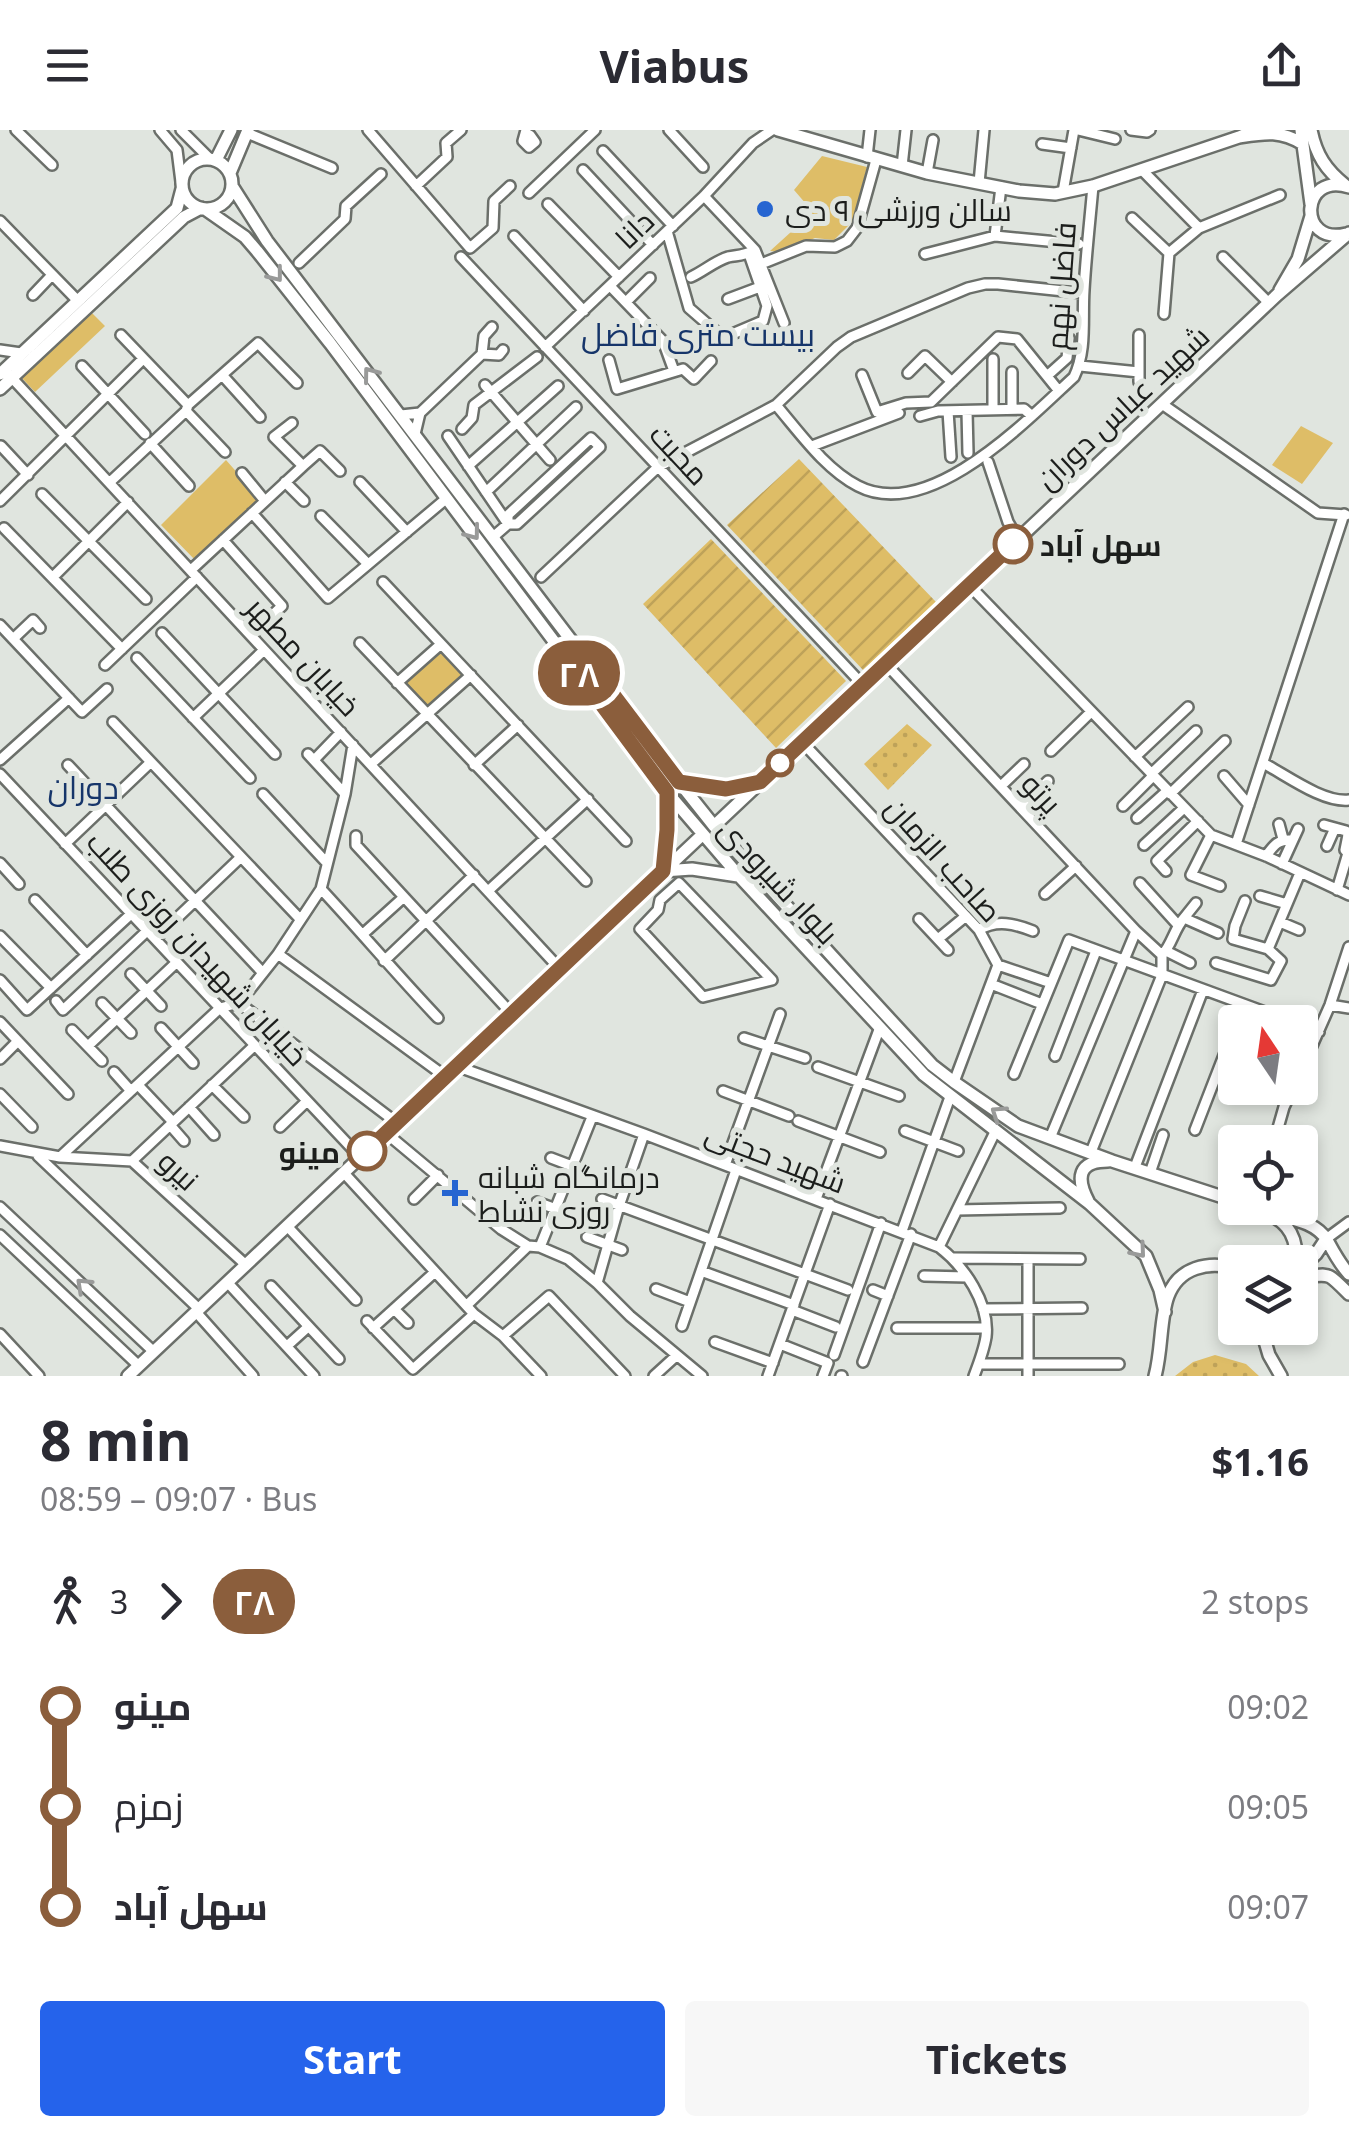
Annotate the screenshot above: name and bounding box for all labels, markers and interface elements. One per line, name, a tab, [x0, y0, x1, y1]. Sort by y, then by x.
text: Viabus	[600, 35, 749, 96]
icon: menu	[40, 38, 95, 93]
icon: share	[1254, 38, 1309, 93]
place label: سالن ورزشی ۹ دی	[785, 189, 1012, 230]
marker: سالن ورزشی ۹ دی	[754, 198, 776, 220]
street label: دانا	[606, 201, 662, 257]
street label: فاضل نهم	[1035, 221, 1086, 351]
one-way arrow	[264, 263, 282, 281]
district label: بیست متری فاضل	[581, 312, 815, 355]
street label: شهید عباس دوران	[1026, 316, 1218, 498]
one-way arrow	[365, 367, 382, 385]
street label: محبت	[641, 414, 719, 494]
one-way arrow	[461, 522, 478, 540]
place label: سهل آباد	[1040, 524, 1161, 565]
marker: سهل آباد	[994, 525, 1032, 563]
street label: خیابان مطهر	[237, 586, 370, 725]
line badge: ۲۸	[534, 640, 624, 706]
text: ۲۸	[558, 650, 600, 697]
unlabelled marker	[767, 750, 793, 776]
street label: پرتو	[1013, 764, 1071, 822]
district label: دوران	[47, 765, 119, 808]
street label: صاحب الزمان	[877, 787, 1011, 931]
street label: بلوار شیرودی	[710, 809, 848, 953]
street label: خیابان شهیدان روزی طلب	[78, 822, 318, 1074]
north arrow	[1218, 1005, 1318, 1105]
map controls	[1218, 1005, 1318, 1345]
one-way arrow	[991, 1107, 1009, 1126]
street label: شهید حجتی	[700, 1111, 852, 1203]
button: locate	[1218, 1125, 1318, 1225]
place label: مینو	[279, 1131, 340, 1172]
marker: مینو	[348, 1132, 386, 1170]
street label: نیرو	[150, 1141, 208, 1199]
place label: درمانگاه شبانه روزی نشاط	[478, 1156, 660, 1231]
marker: درمانگاه شبانه روزی نشاط	[442, 1180, 468, 1206]
one-way arrow	[1127, 1240, 1145, 1258]
button: layers	[1218, 1245, 1318, 1345]
one-way arrow	[76, 1279, 94, 1297]
text: 8 min	[40, 1402, 192, 1477]
text: $1.16	[1211, 1435, 1309, 1487]
text: 08:59 – 09:07 · Bus	[40, 1477, 317, 1520]
icon: walk	[40, 1574, 95, 1629]
icon: forward	[143, 1574, 198, 1629]
text: ۲۸	[233, 1578, 275, 1625]
text: 3	[110, 1580, 128, 1623]
text: 2 stops	[1201, 1580, 1309, 1623]
text: مینو	[114, 1679, 192, 1731]
text: 09:02	[1227, 1685, 1309, 1728]
text: زمزم	[114, 1779, 184, 1831]
text: 09:05	[1227, 1785, 1309, 1828]
text: سهل آباد	[114, 1879, 268, 1931]
text: 09:07	[1227, 1885, 1309, 1928]
button: Start	[40, 2001, 665, 2116]
button: Tickets	[685, 2001, 1309, 2116]

